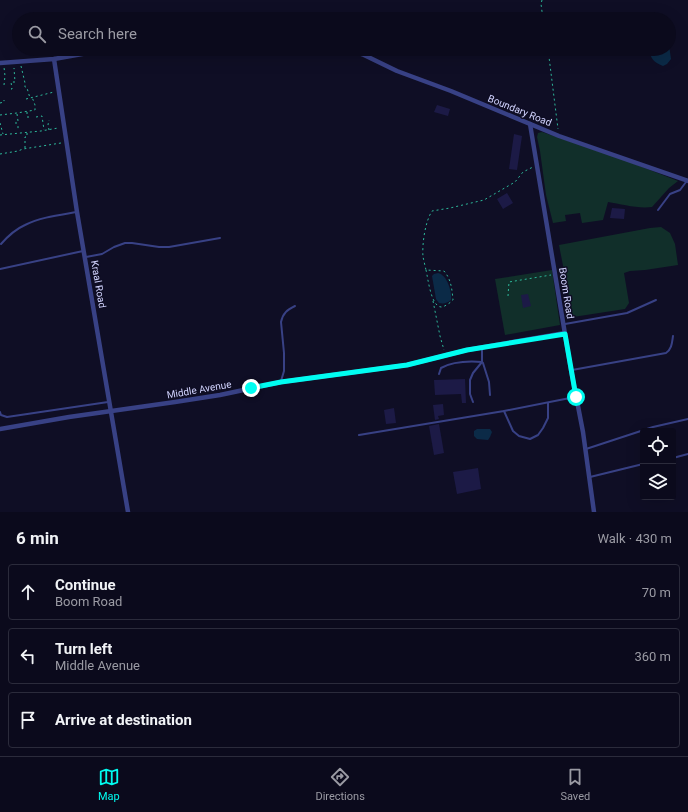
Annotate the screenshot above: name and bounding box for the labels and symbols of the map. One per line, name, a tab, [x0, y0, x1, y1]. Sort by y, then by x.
street label: Boundary Road	[486, 93, 553, 128]
street label: Kraal Road	[89, 259, 108, 309]
street label: Boom Road	[557, 267, 576, 320]
street label: Middle Avenue	[166, 378, 232, 401]
route end	[242, 379, 260, 397]
route start	[567, 388, 585, 406]

